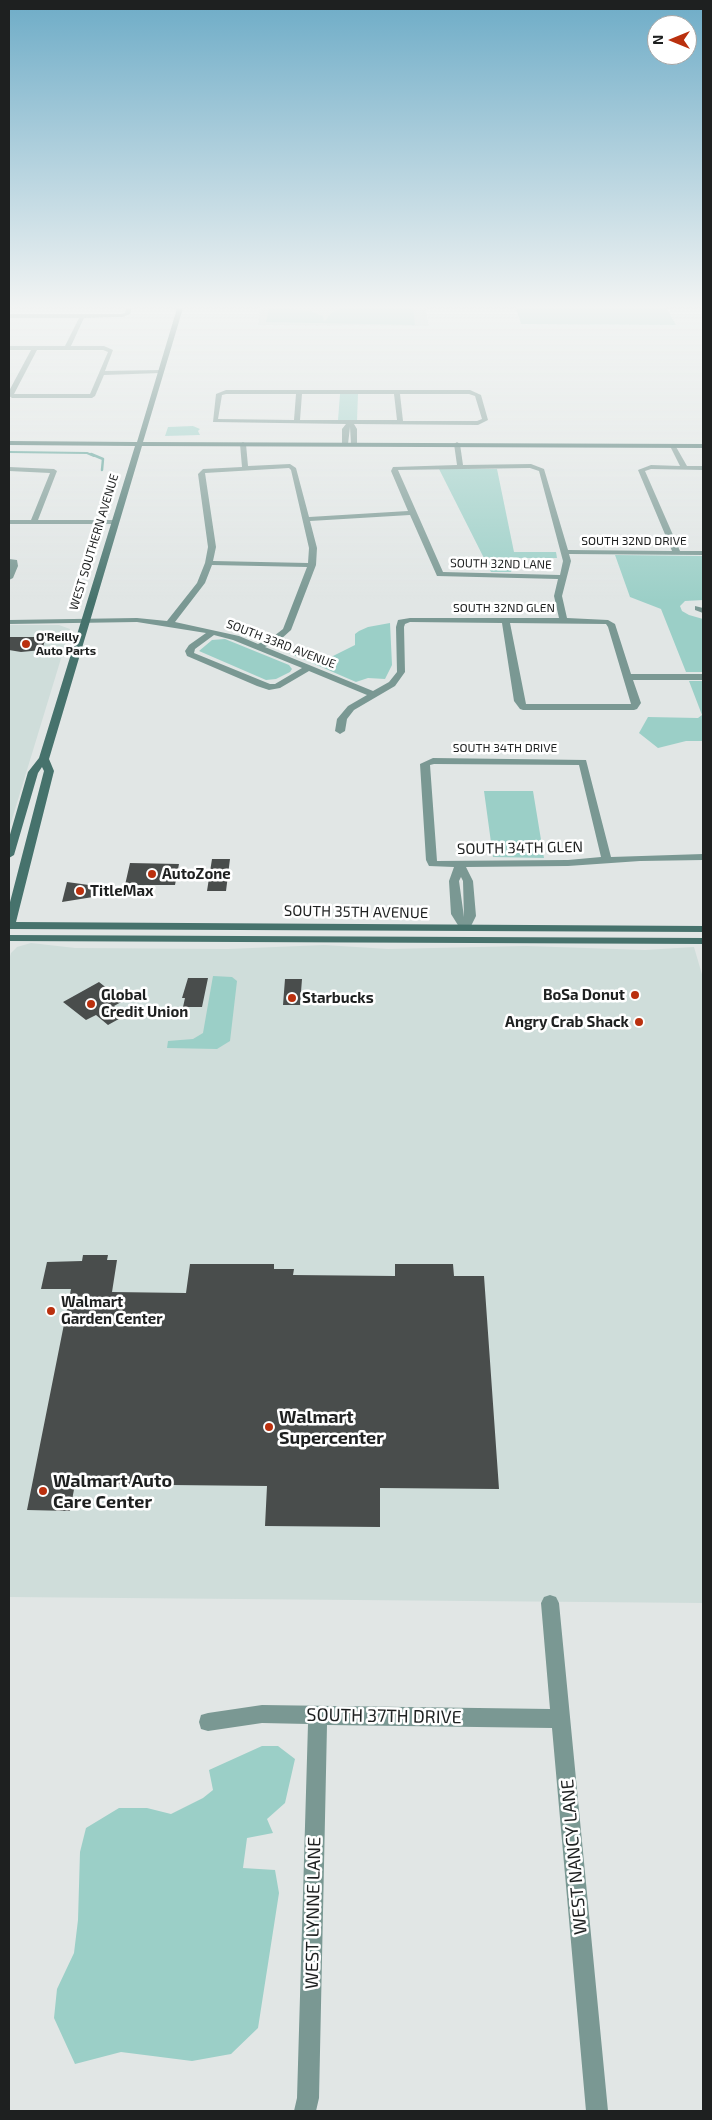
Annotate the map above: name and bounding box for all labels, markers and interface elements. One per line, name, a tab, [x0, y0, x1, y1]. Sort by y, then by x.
north arrow	[647, 15, 697, 65]
text: N	[649, 35, 666, 45]
street label: WEST SOUTHERN AVENUE	[66, 472, 122, 612]
street label: SOUTH 32ND DRIVE	[581, 534, 687, 548]
street label: SOUTH 32ND LANE	[450, 556, 552, 572]
street label: SOUTH 32ND GLEN	[453, 601, 555, 615]
street label: SOUTH 33RD AVENUE	[224, 616, 338, 672]
place label: O'Reilly Auto Parts	[36, 630, 96, 658]
marker: O'Reilly Auto Parts	[20, 638, 32, 650]
street label: SOUTH 34TH DRIVE	[453, 741, 557, 755]
street label: SOUTH 34TH GLEN	[457, 838, 583, 858]
place label: AutoZone	[162, 865, 231, 883]
marker: AutoZone	[146, 868, 158, 880]
place label: TitleMax	[90, 882, 153, 900]
marker: TitleMax	[74, 885, 86, 897]
street label: SOUTH 35TH AVENUE	[284, 902, 428, 922]
place label: Global Credit Union	[101, 986, 188, 1021]
place label: BoSa Donut	[543, 986, 625, 1004]
place label: Starbucks	[302, 989, 374, 1007]
marker: BoSa Donut	[629, 989, 641, 1001]
marker: Starbucks	[286, 992, 298, 1004]
marker: Global Credit Union	[85, 998, 97, 1010]
place label: Angry Crab Shack	[505, 1013, 629, 1031]
marker: Angry Crab Shack	[633, 1016, 645, 1028]
place label: Walmart Garden Center	[61, 1293, 163, 1328]
marker: Walmart Garden Center	[45, 1305, 57, 1317]
place label: Walmart Supercenter	[279, 1406, 384, 1448]
marker: Walmart Supercenter	[263, 1421, 275, 1433]
place label: Walmart Auto Care Center	[53, 1470, 172, 1512]
marker: Walmart Auto Care Center	[37, 1485, 49, 1497]
street label: SOUTH 37TH DRIVE	[306, 1704, 462, 1728]
street label: WEST NANCY LANE	[556, 1778, 592, 1936]
street label: WEST LYNNE LANE	[301, 1837, 325, 1989]

